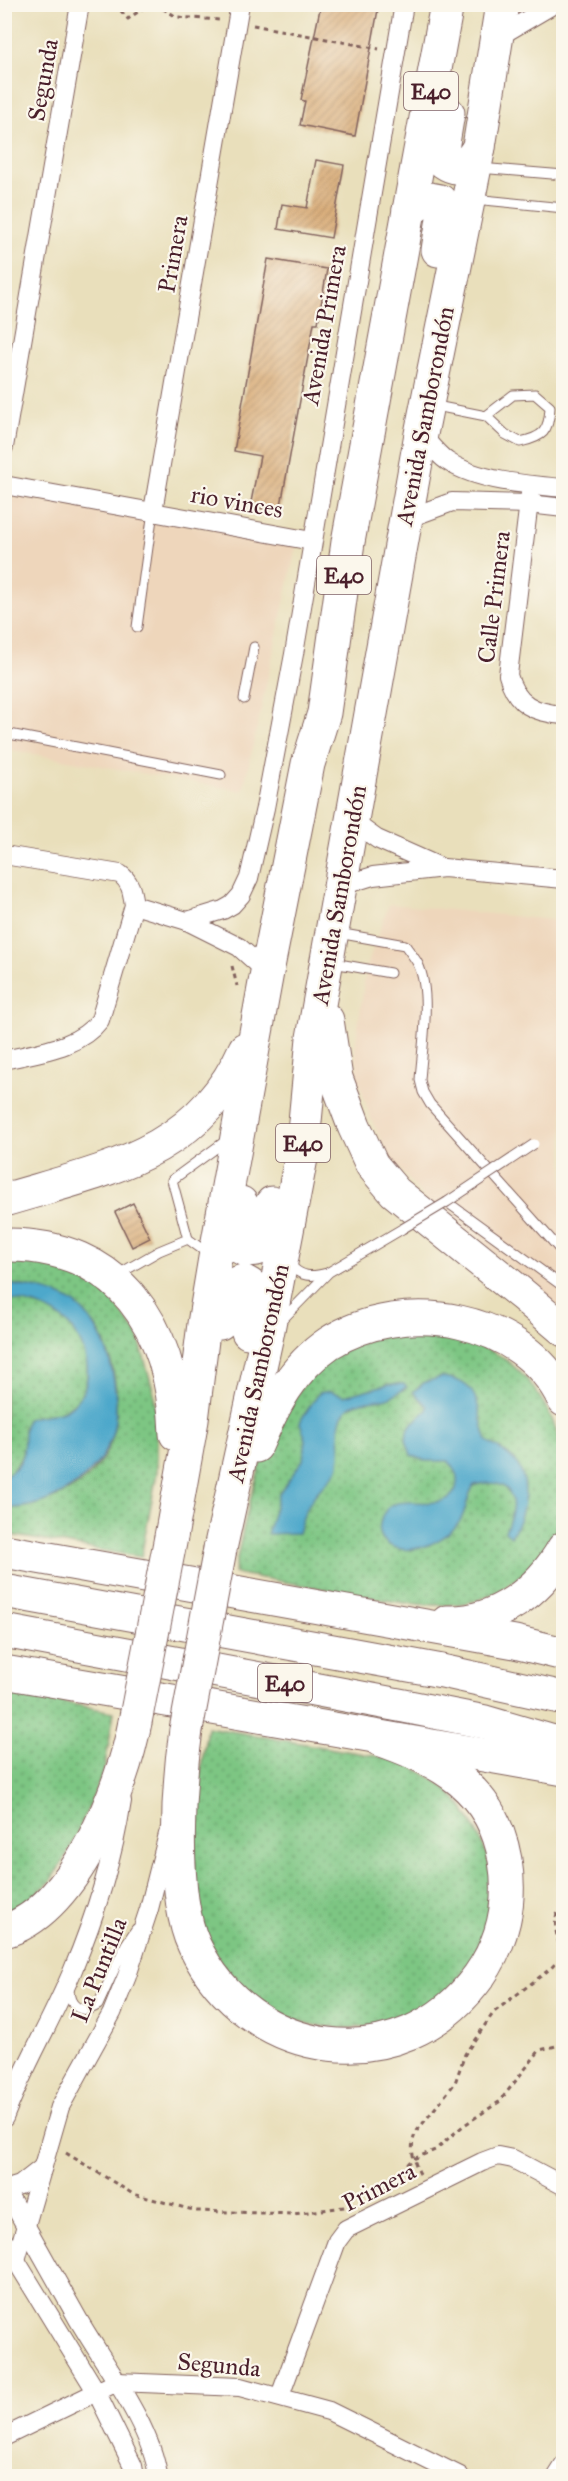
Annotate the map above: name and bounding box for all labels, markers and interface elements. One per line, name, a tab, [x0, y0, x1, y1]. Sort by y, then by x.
street label: Segunda	[21, 36, 65, 124]
road number: E40	[404, 72, 458, 110]
street label: Primera	[151, 212, 195, 295]
street label: Avenida Primera	[295, 242, 353, 408]
street label: Avenida Samborondón	[389, 304, 461, 529]
street label: rio vinces	[189, 479, 285, 525]
street label: Calle Primera	[471, 528, 517, 665]
road number: E40	[317, 556, 371, 594]
street label: Avenida Samborondón	[305, 783, 373, 1008]
road number: E40	[276, 1124, 330, 1162]
street label: Avenida Samborondón	[220, 1261, 296, 1486]
road number: E40	[258, 1664, 312, 1702]
street label: La Puntilla	[64, 1912, 134, 2027]
street label: Primera	[337, 2155, 422, 2218]
street label: Segunda	[176, 2346, 263, 2384]

